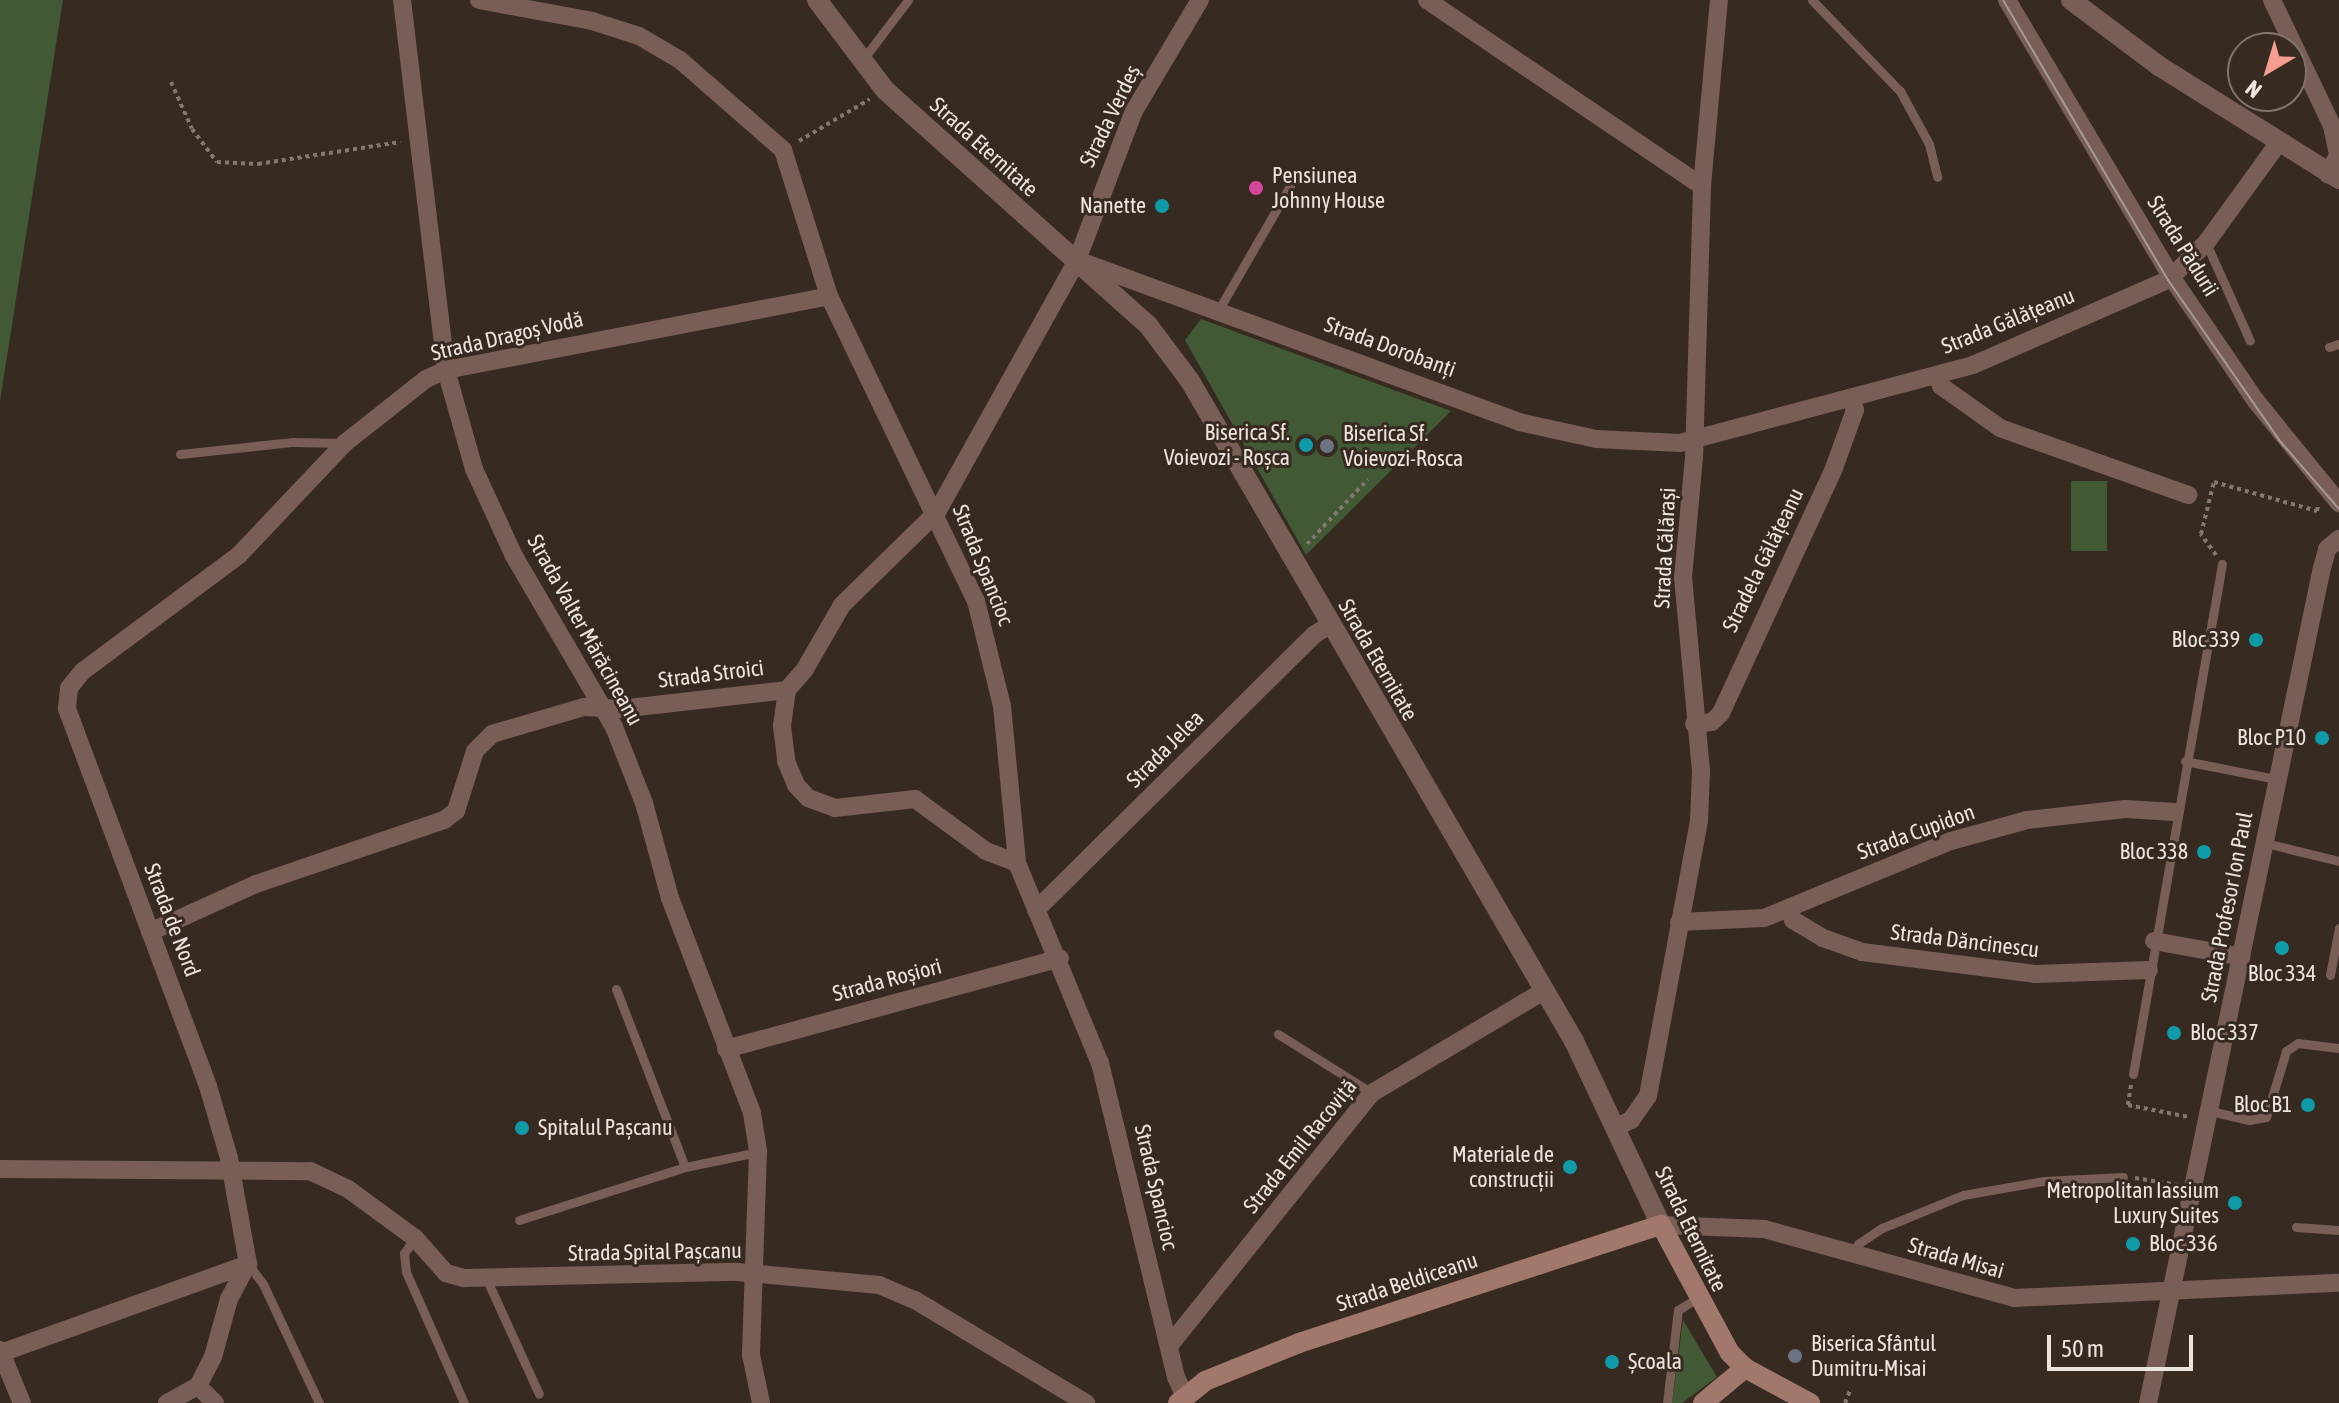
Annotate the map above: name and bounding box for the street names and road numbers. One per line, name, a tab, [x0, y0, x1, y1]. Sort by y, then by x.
street label: Strada Verdeș	[1074, 61, 1146, 171]
street label: Strada Eternitate	[925, 92, 1043, 202]
street label: Strada Pădurii	[2142, 191, 2224, 301]
street label: Strada Gălățeanu	[1938, 282, 2078, 360]
street label: Strada Dragoș Vodă	[428, 306, 586, 366]
street label: Strada Dorobanți	[1321, 311, 1459, 383]
street label: Stradela Gălățeanu	[1717, 484, 1809, 636]
street label: Strada Călărași	[1649, 487, 1681, 609]
street label: Strada Spancioc	[947, 501, 1019, 629]
street label: Strada Valter Mărăcineanu	[522, 530, 648, 730]
street label: Strada Eternitate	[1333, 595, 1423, 725]
street label: Strada Stroici	[657, 654, 765, 694]
street label: Strada Jelea	[1121, 705, 1209, 793]
street label: Strada Cupidon	[1854, 799, 1978, 865]
street label: Strada Profesor Ion Paul	[2196, 810, 2258, 1004]
street label: Strada de Nord	[138, 860, 206, 980]
street label: Strada Dăncinescu	[1889, 919, 2041, 963]
street label: Strada Roșiori	[830, 953, 944, 1007]
street label: Strada Emil Racoviță	[1238, 1074, 1362, 1218]
street label: Strada Spancioc	[1129, 1122, 1183, 1252]
street label: Strada Eternitate	[1649, 1162, 1733, 1296]
street label: Strada Misai	[1905, 1232, 2007, 1284]
street label: Strada Spital Pașcanu	[568, 1237, 742, 1267]
street label: Strada Beldiceanu	[1333, 1247, 1481, 1317]

